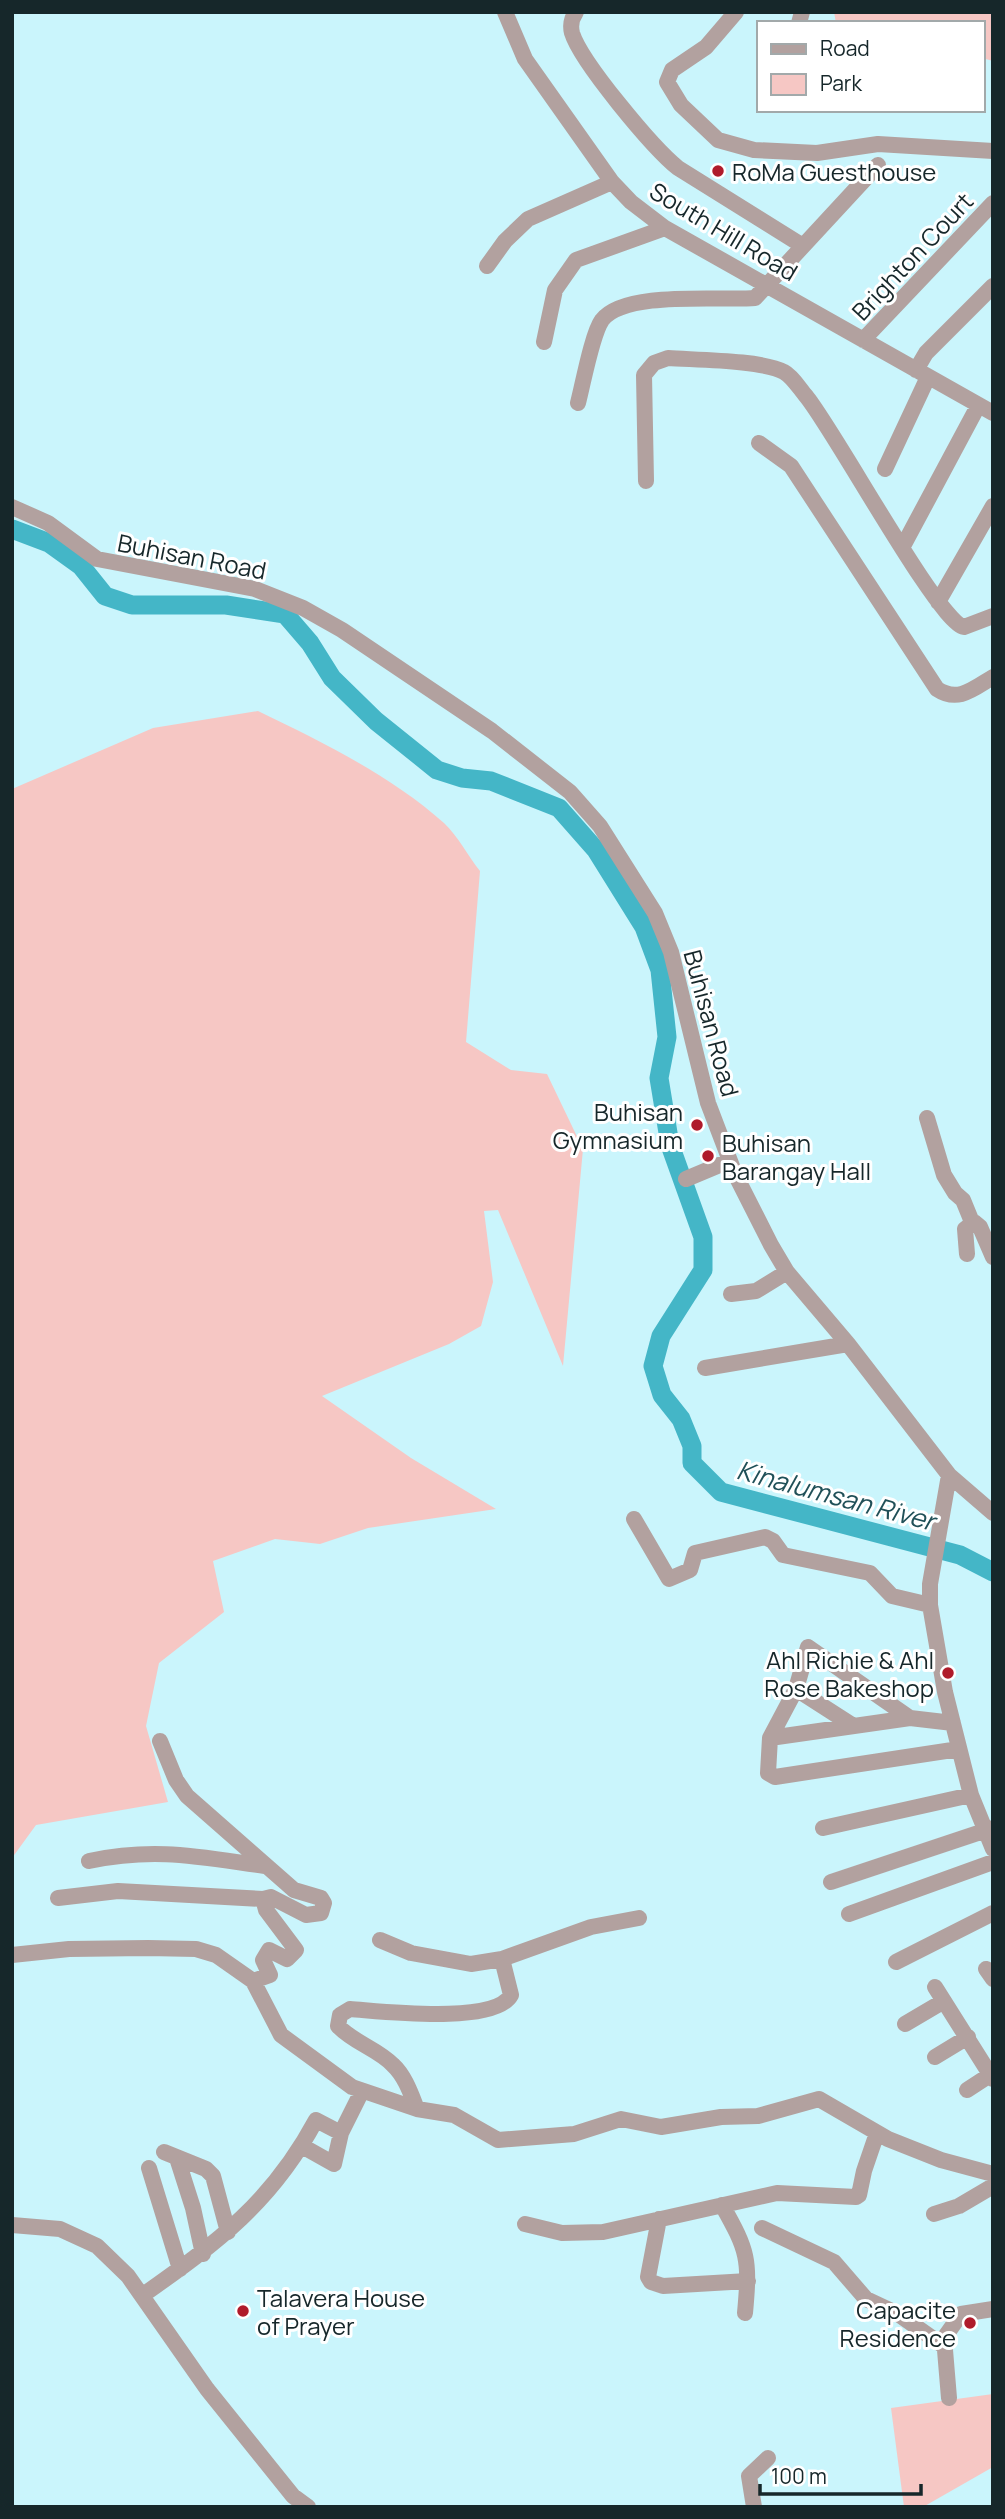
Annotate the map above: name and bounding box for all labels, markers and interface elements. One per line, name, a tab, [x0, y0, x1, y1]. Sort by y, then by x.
legend	[757, 21, 984, 112]
text: Road	[820, 34, 870, 62]
text: Park	[820, 69, 862, 97]
place label: RoMa Guesthouse	[732, 155, 936, 188]
marker: RoMa Guesthouse	[710, 163, 726, 179]
street label: South Hill Road	[644, 174, 804, 288]
street label: Brighton Court	[844, 185, 980, 327]
street label: Buhisan Road	[115, 525, 269, 587]
street label: Buhisan Road	[677, 946, 747, 1100]
place label: Buhisan Gymnasium	[553, 1095, 683, 1156]
marker: Buhisan Gymnasium	[689, 1117, 705, 1133]
place label: Buhisan Barangay Hall	[722, 1126, 871, 1187]
marker: Buhisan Barangay Hall	[700, 1148, 716, 1164]
water label: Kinalumsan River	[733, 1451, 942, 1540]
place label: Ahl Richie & Ahl Rose Bakeshop	[764, 1643, 934, 1704]
marker: Ahl Richie & Ahl Rose Bakeshop	[940, 1665, 956, 1681]
place label: Talavera House of Prayer	[257, 2281, 425, 2342]
place label: Capacite Residence	[840, 2293, 956, 2354]
marker: Talavera House of Prayer	[235, 2303, 251, 2319]
marker: Capacite Residence	[962, 2315, 978, 2331]
scale bar	[760, 2452, 921, 2496]
text: 100 m	[771, 2462, 827, 2490]

